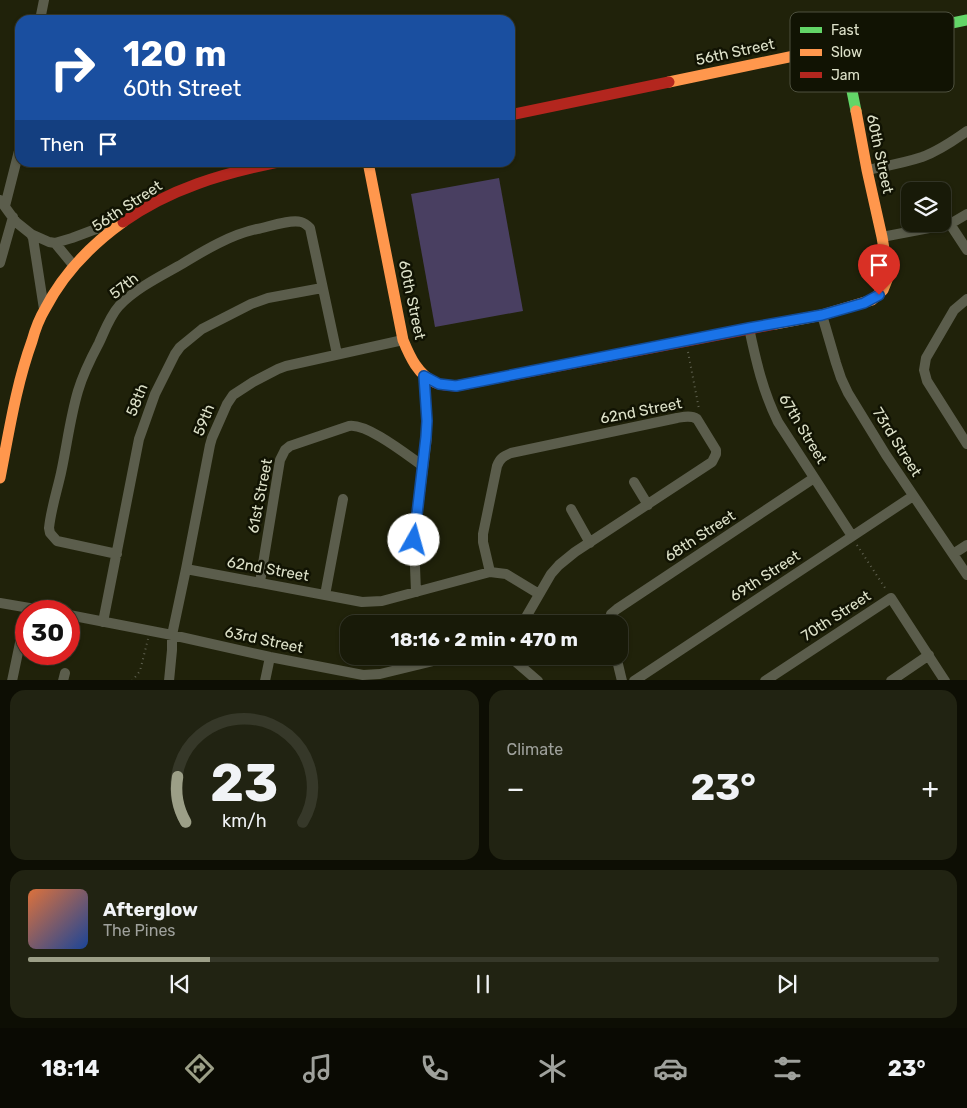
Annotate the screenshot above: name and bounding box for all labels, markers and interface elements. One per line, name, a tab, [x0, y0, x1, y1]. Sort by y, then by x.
legend	[790, 12, 954, 92]
text: Fast	[831, 22, 860, 39]
text: 120 m	[123, 33, 226, 75]
icon: right	[40, 35, 105, 100]
street label: 56th Street	[694, 35, 776, 69]
text: Slow	[831, 44, 862, 61]
text: Jam	[831, 67, 860, 84]
text: 60th Street	[123, 75, 241, 102]
street label: 60th Street	[863, 113, 897, 195]
icon: arrive	[94, 130, 122, 158]
text: Then	[40, 133, 84, 156]
street label: 56th Street	[89, 177, 166, 235]
map controls	[901, 182, 951, 232]
button: layers	[901, 182, 951, 232]
pin	[858, 244, 900, 295]
icon: arrive	[865, 251, 893, 279]
street label: 60th Street	[395, 259, 429, 341]
street label: 57th	[106, 269, 142, 303]
street label: 58th	[122, 381, 152, 419]
street label: 67th Street	[775, 391, 831, 467]
street label: 62nd Street	[599, 394, 684, 428]
street label: 59th	[190, 401, 218, 439]
street label: 73rd Street	[869, 404, 925, 480]
street label: 61st Street	[244, 457, 276, 535]
street label: 68th Street	[661, 506, 739, 566]
position arrow	[387, 513, 439, 565]
street label: 69th Street	[727, 547, 804, 605]
street label: 62nd Street	[226, 553, 311, 585]
street label: 70th Street	[798, 587, 874, 645]
speed limit sign: 30	[15, 600, 80, 665]
street label: 63rd Street	[223, 623, 305, 657]
text: 18:16 · 2 min · 470 m	[390, 628, 578, 651]
text: Climate	[507, 740, 563, 759]
text: 23	[210, 752, 278, 814]
text: 23°	[690, 764, 756, 810]
text: −	[507, 772, 525, 805]
text: +	[922, 772, 939, 805]
text: km/h	[222, 810, 267, 831]
text: Afterglow	[103, 898, 198, 921]
text: The Pines	[103, 921, 176, 940]
icon: previous	[166, 970, 194, 998]
icon: pause	[469, 970, 497, 998]
icon: next	[773, 970, 801, 998]
icon: directions	[182, 1051, 217, 1086]
icon: music	[300, 1051, 335, 1086]
icon: phone	[417, 1051, 452, 1086]
icon: climate	[535, 1051, 570, 1086]
icon: car	[653, 1051, 688, 1086]
icon: filters	[770, 1051, 805, 1086]
text: 18:14	[41, 1055, 100, 1082]
text: 23°	[888, 1055, 926, 1082]

